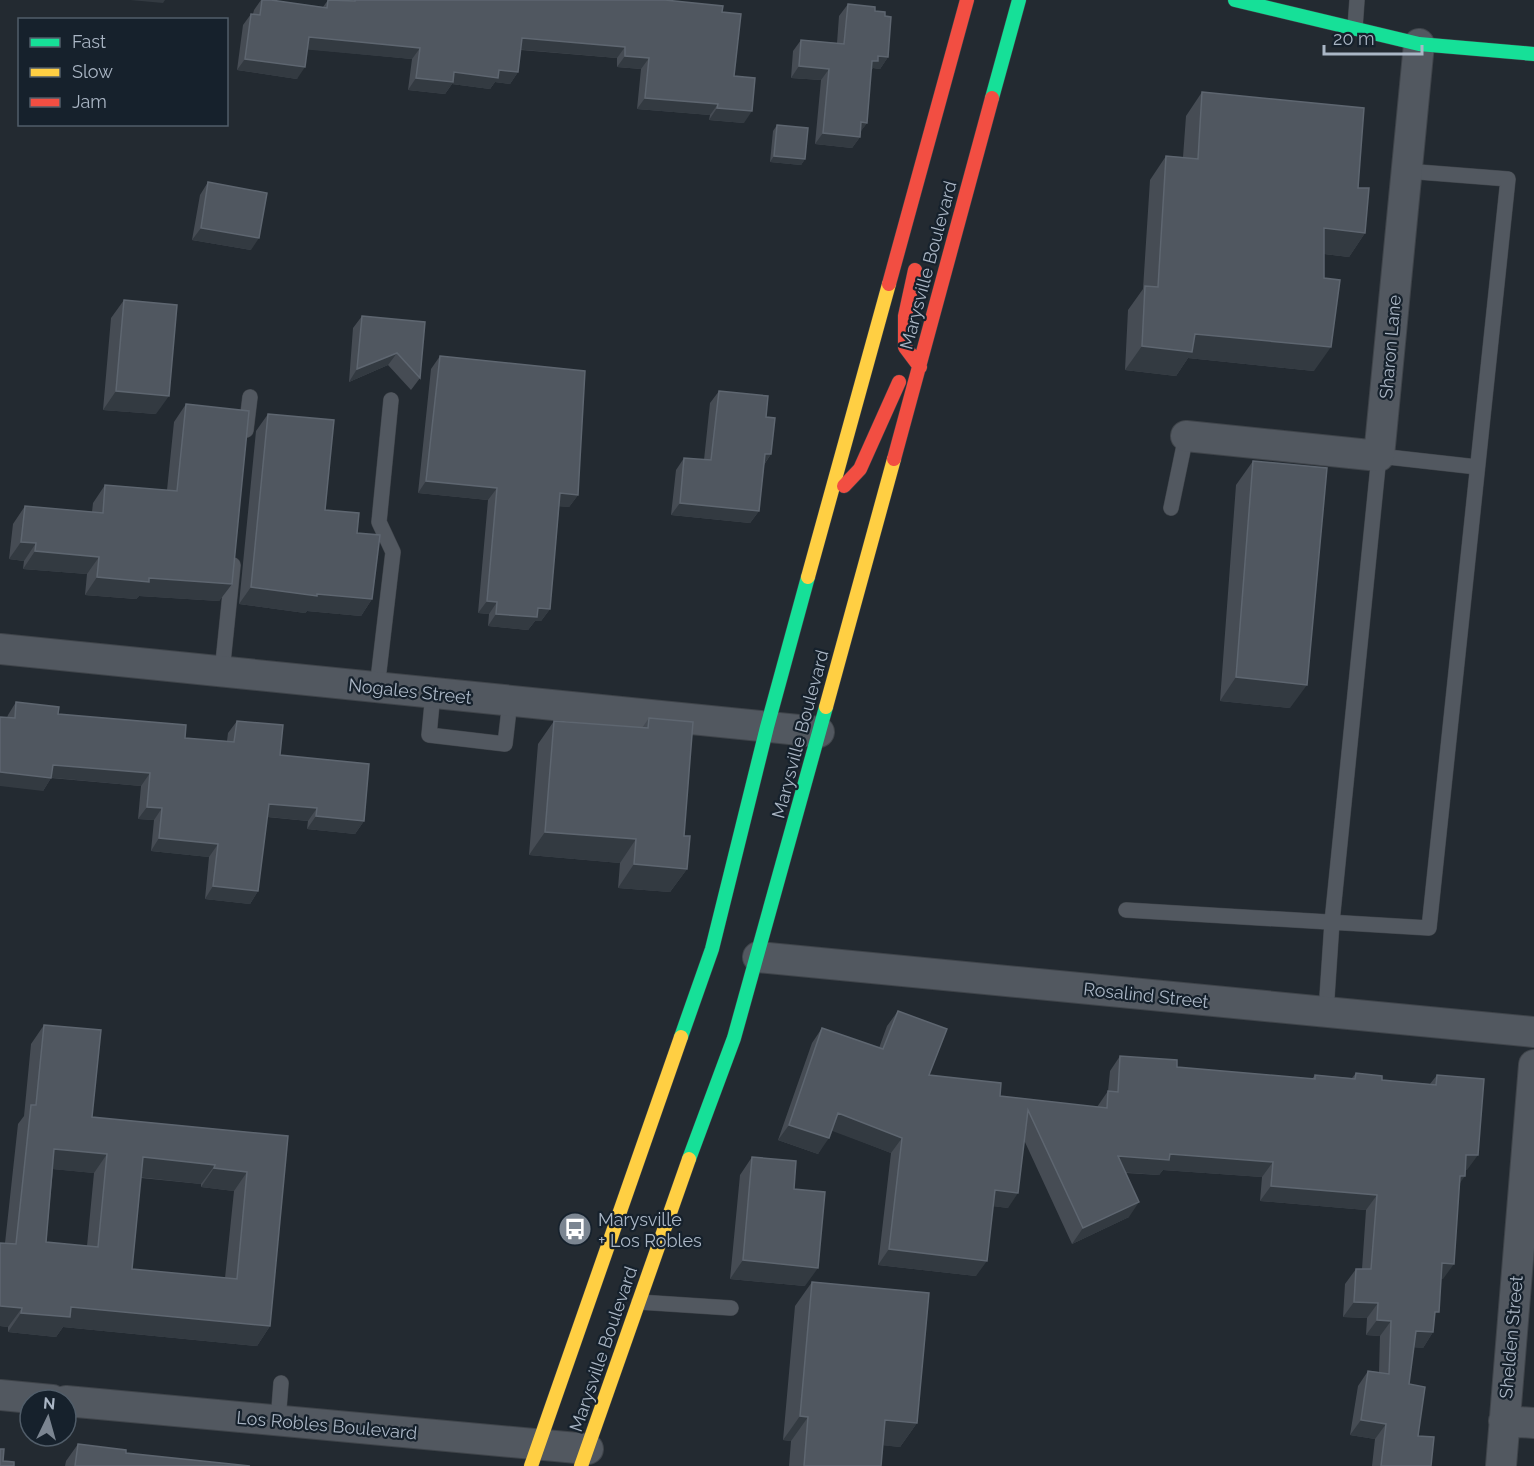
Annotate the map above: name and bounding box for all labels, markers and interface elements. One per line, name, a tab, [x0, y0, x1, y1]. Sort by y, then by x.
legend	[18, 18, 228, 126]
scale bar	[1324, 18, 1422, 56]
text: 20 m	[1333, 28, 1375, 49]
text: Fast	[72, 31, 106, 52]
text: Slow	[72, 61, 113, 82]
text: Jam	[72, 91, 107, 112]
street label: Marysville Boulevard	[895, 179, 961, 351]
street label: Sharon Lane	[1375, 294, 1405, 400]
street label: Marysville Boulevard	[767, 648, 833, 820]
street label: Nogales Street	[347, 674, 473, 708]
street label: Rosalind Street	[1082, 978, 1210, 1012]
place label: Marysville + Los Robles	[598, 1209, 702, 1251]
bus stop icon: Marysville + Los Robles	[557, 1211, 593, 1247]
street label: Marysville Boulevard	[565, 1264, 641, 1434]
street label: Shelden Street	[1495, 1274, 1527, 1400]
north arrow	[18, 1388, 78, 1448]
text: N	[42, 1394, 56, 1414]
street label: Los Robles Boulevard	[236, 1407, 418, 1443]

